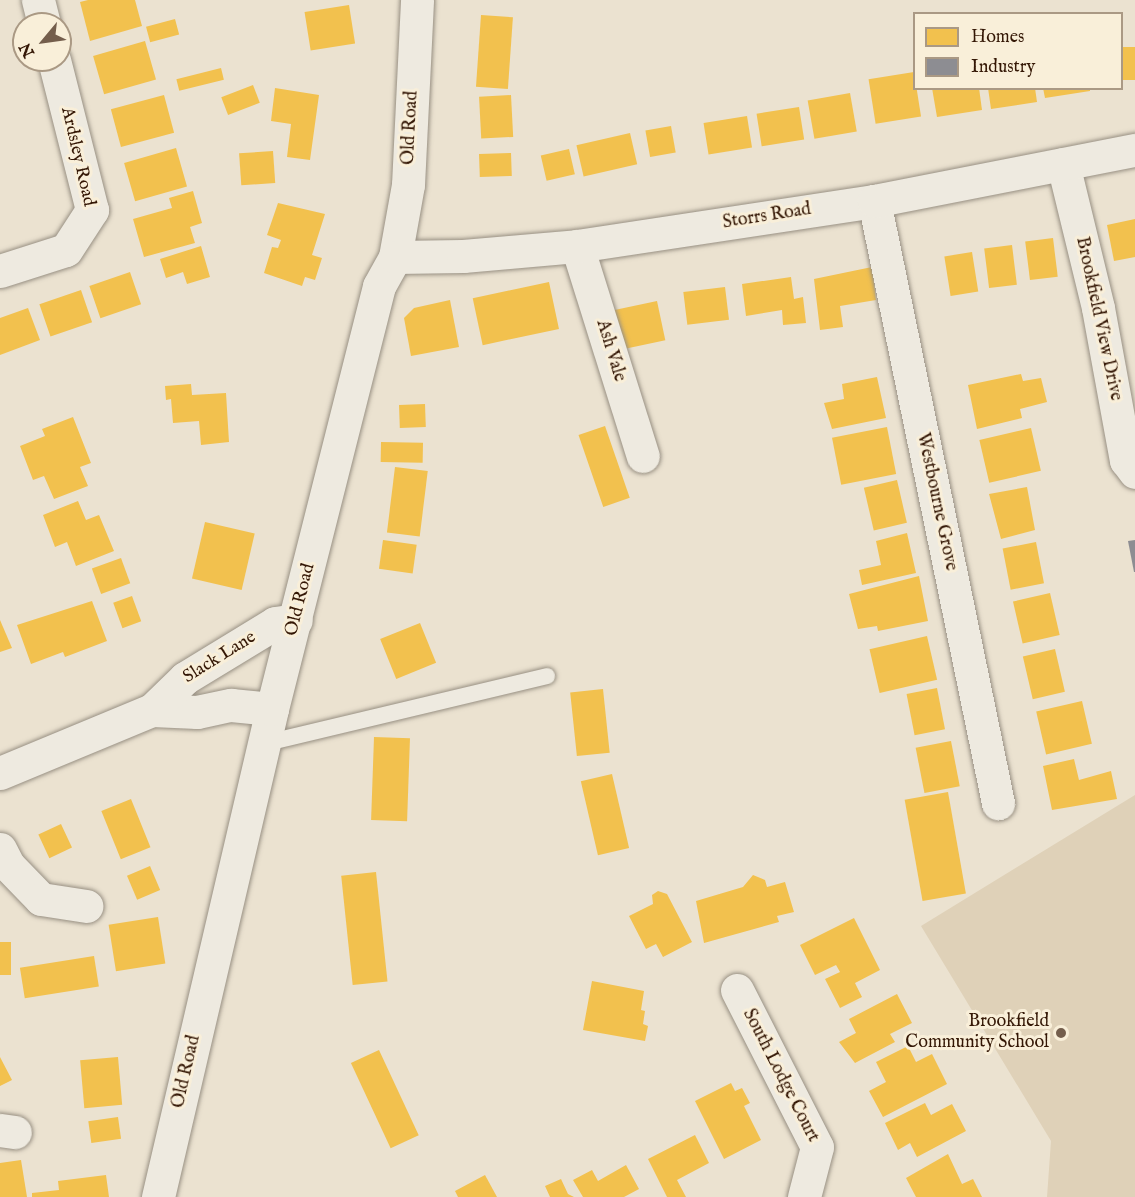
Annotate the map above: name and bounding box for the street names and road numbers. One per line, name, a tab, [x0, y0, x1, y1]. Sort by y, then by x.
street label: Old Road	[398, 90, 424, 166]
street label: Ardsley Road	[55, 105, 99, 209]
street label: Storrs Road	[721, 199, 813, 235]
street label: Brookfield View Drive	[1070, 235, 1126, 403]
street label: Ash Vale	[590, 317, 630, 385]
street label: Westbourne Grove	[911, 431, 961, 573]
street label: Old Road	[282, 561, 320, 639]
street label: Slack Lane	[180, 627, 260, 689]
street label: South Lodge Court	[737, 1006, 823, 1146]
street label: Old Road	[168, 1034, 206, 1110]

